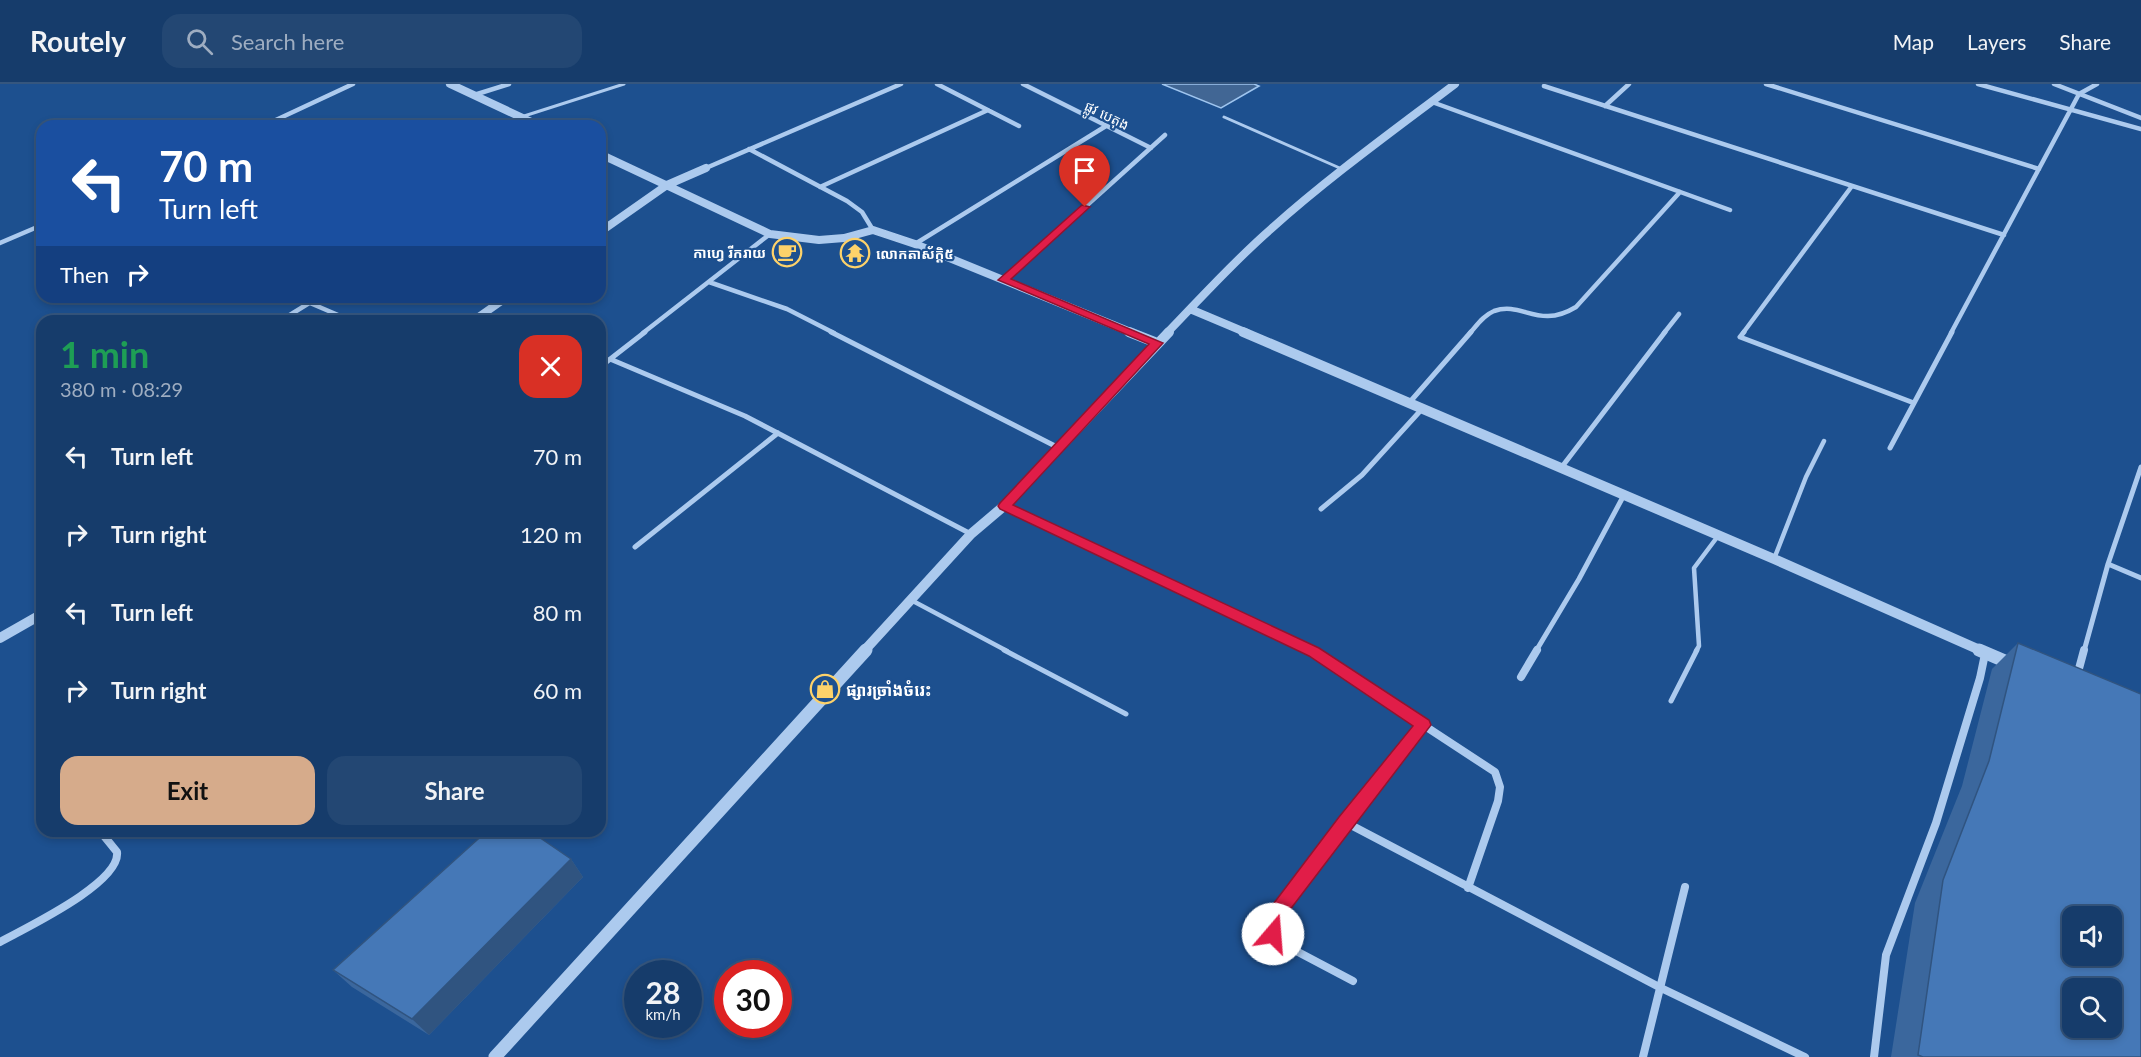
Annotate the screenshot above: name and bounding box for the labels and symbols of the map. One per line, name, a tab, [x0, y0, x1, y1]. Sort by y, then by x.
street label: ផ្លូវ បេតុង	[1080, 97, 1132, 137]
pin	[1059, 145, 1110, 207]
cafe icon: កាហ្វេ រីករាយ	[771, 236, 803, 268]
temple icon: លោកតាស័ក្តិ៥	[839, 237, 871, 269]
place label: កាហ្វេ រីករាយ	[693, 244, 766, 262]
place label: លោកតាស័ក្តិ៥	[876, 245, 954, 263]
shop icon: ផ្សារច្រាំងចំរេះ	[809, 673, 841, 705]
place label: ផ្សារច្រាំងចំរេះ	[846, 679, 931, 700]
position arrow	[1241, 902, 1305, 966]
speed limit sign: 30	[714, 960, 792, 1038]

